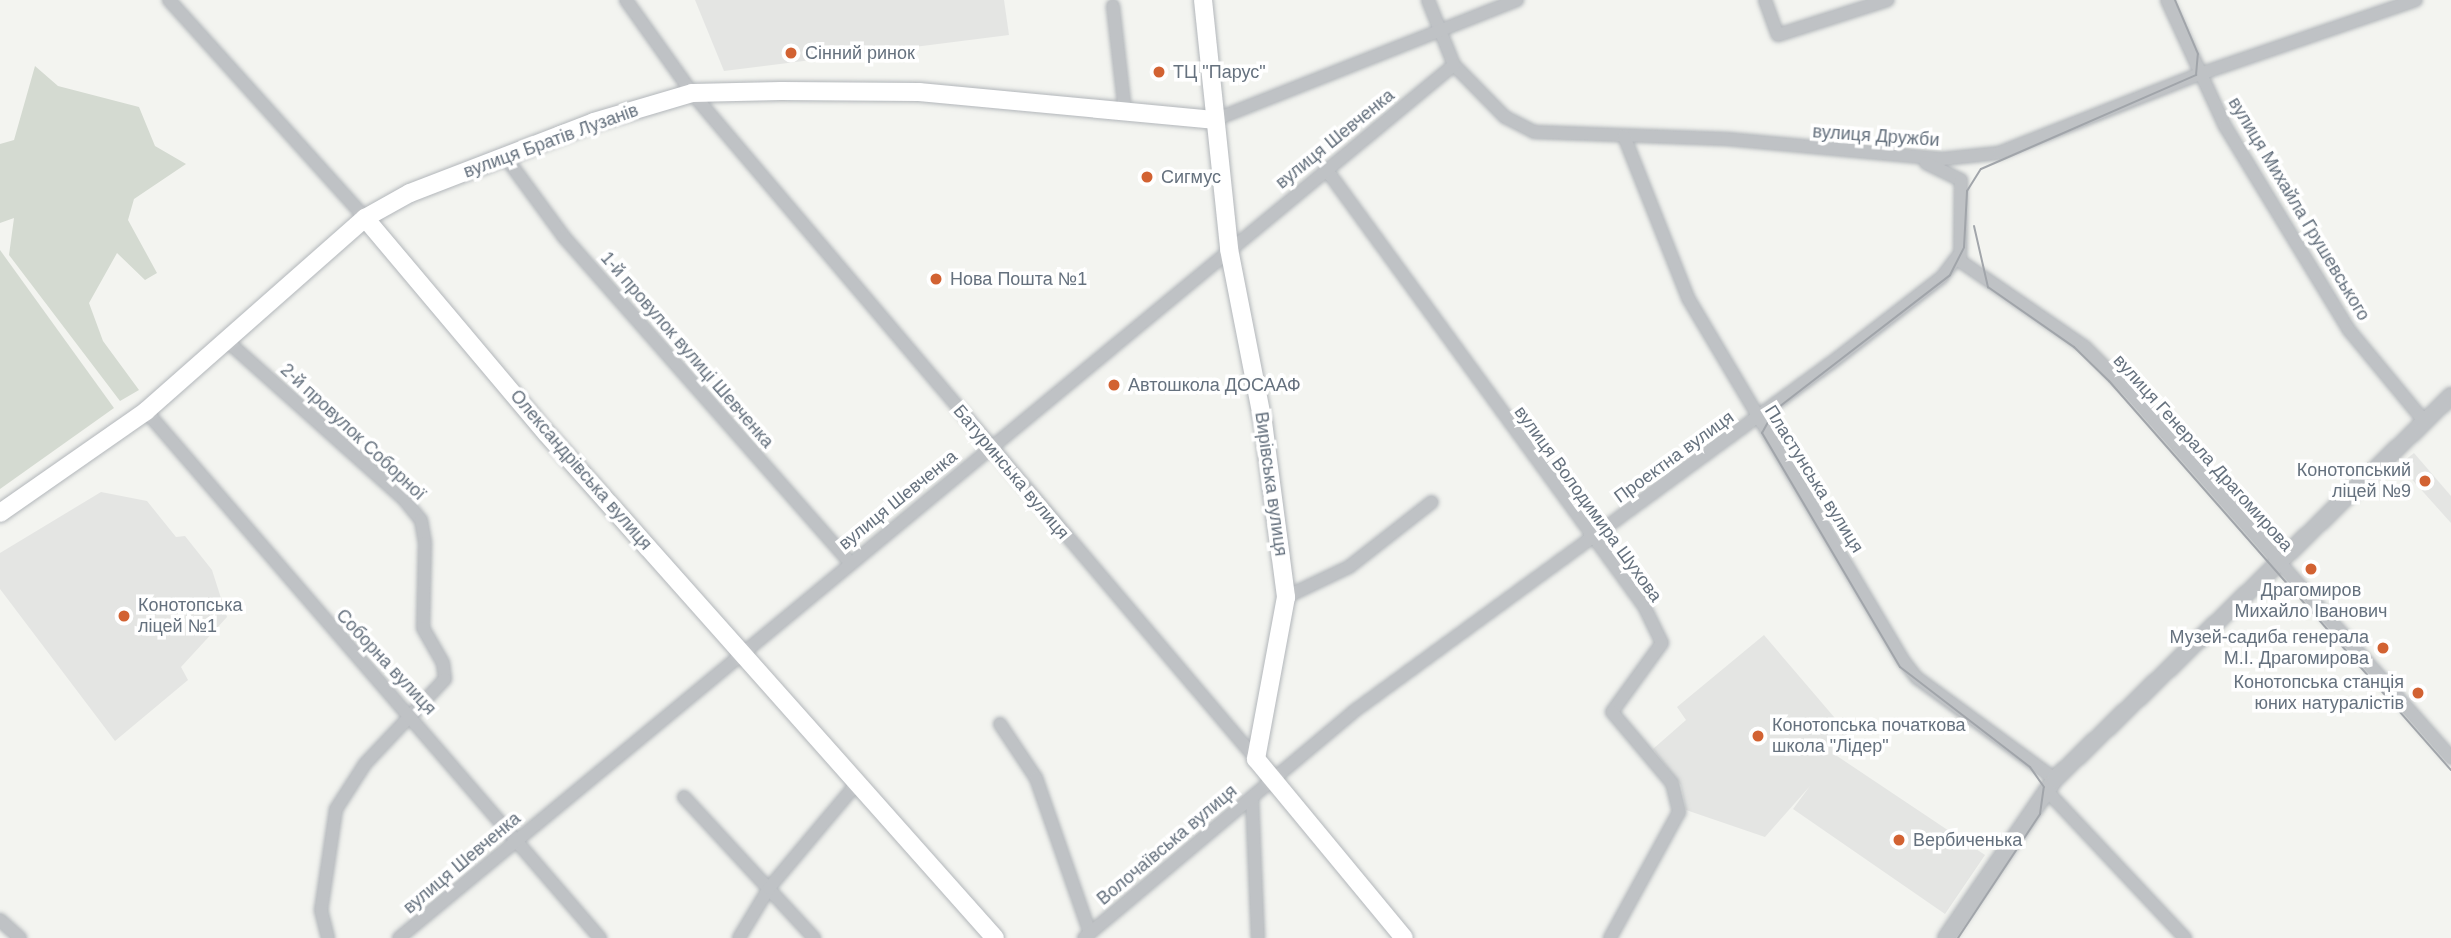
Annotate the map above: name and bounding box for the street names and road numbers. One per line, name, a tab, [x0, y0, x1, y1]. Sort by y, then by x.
street label: вулиця Шевченка	[1271, 85, 1399, 193]
street label: вулиця Михайла Грушевського	[2224, 93, 2374, 325]
street label: вулиця Братів Лузанів	[461, 99, 641, 183]
street label: вулиця Дружби	[1812, 121, 1940, 151]
street label: 1-й провулок вулиці Шевченка	[596, 248, 778, 452]
street label: вулиця Генерала Драгомирова	[2109, 350, 2297, 556]
street label: 2-й провулок Соборної	[276, 359, 430, 505]
street label: Олександрівська вулиця	[506, 385, 656, 555]
street label: Батуринська вулиця	[948, 400, 1074, 544]
street label: Пластунська вулиця	[1760, 401, 1868, 557]
street label: вулиця Володимира Шухова	[1510, 402, 1666, 606]
street label: Проектна вулиця	[1610, 406, 1738, 508]
street label: Вирівська вулиця	[1250, 410, 1292, 558]
street label: вулиця Шевченка	[834, 446, 962, 554]
street label: Соборна вулиця	[331, 605, 441, 719]
street label: Волочаївська вулиця	[1093, 780, 1241, 910]
street label: вулиця Шевченка	[399, 808, 525, 918]

